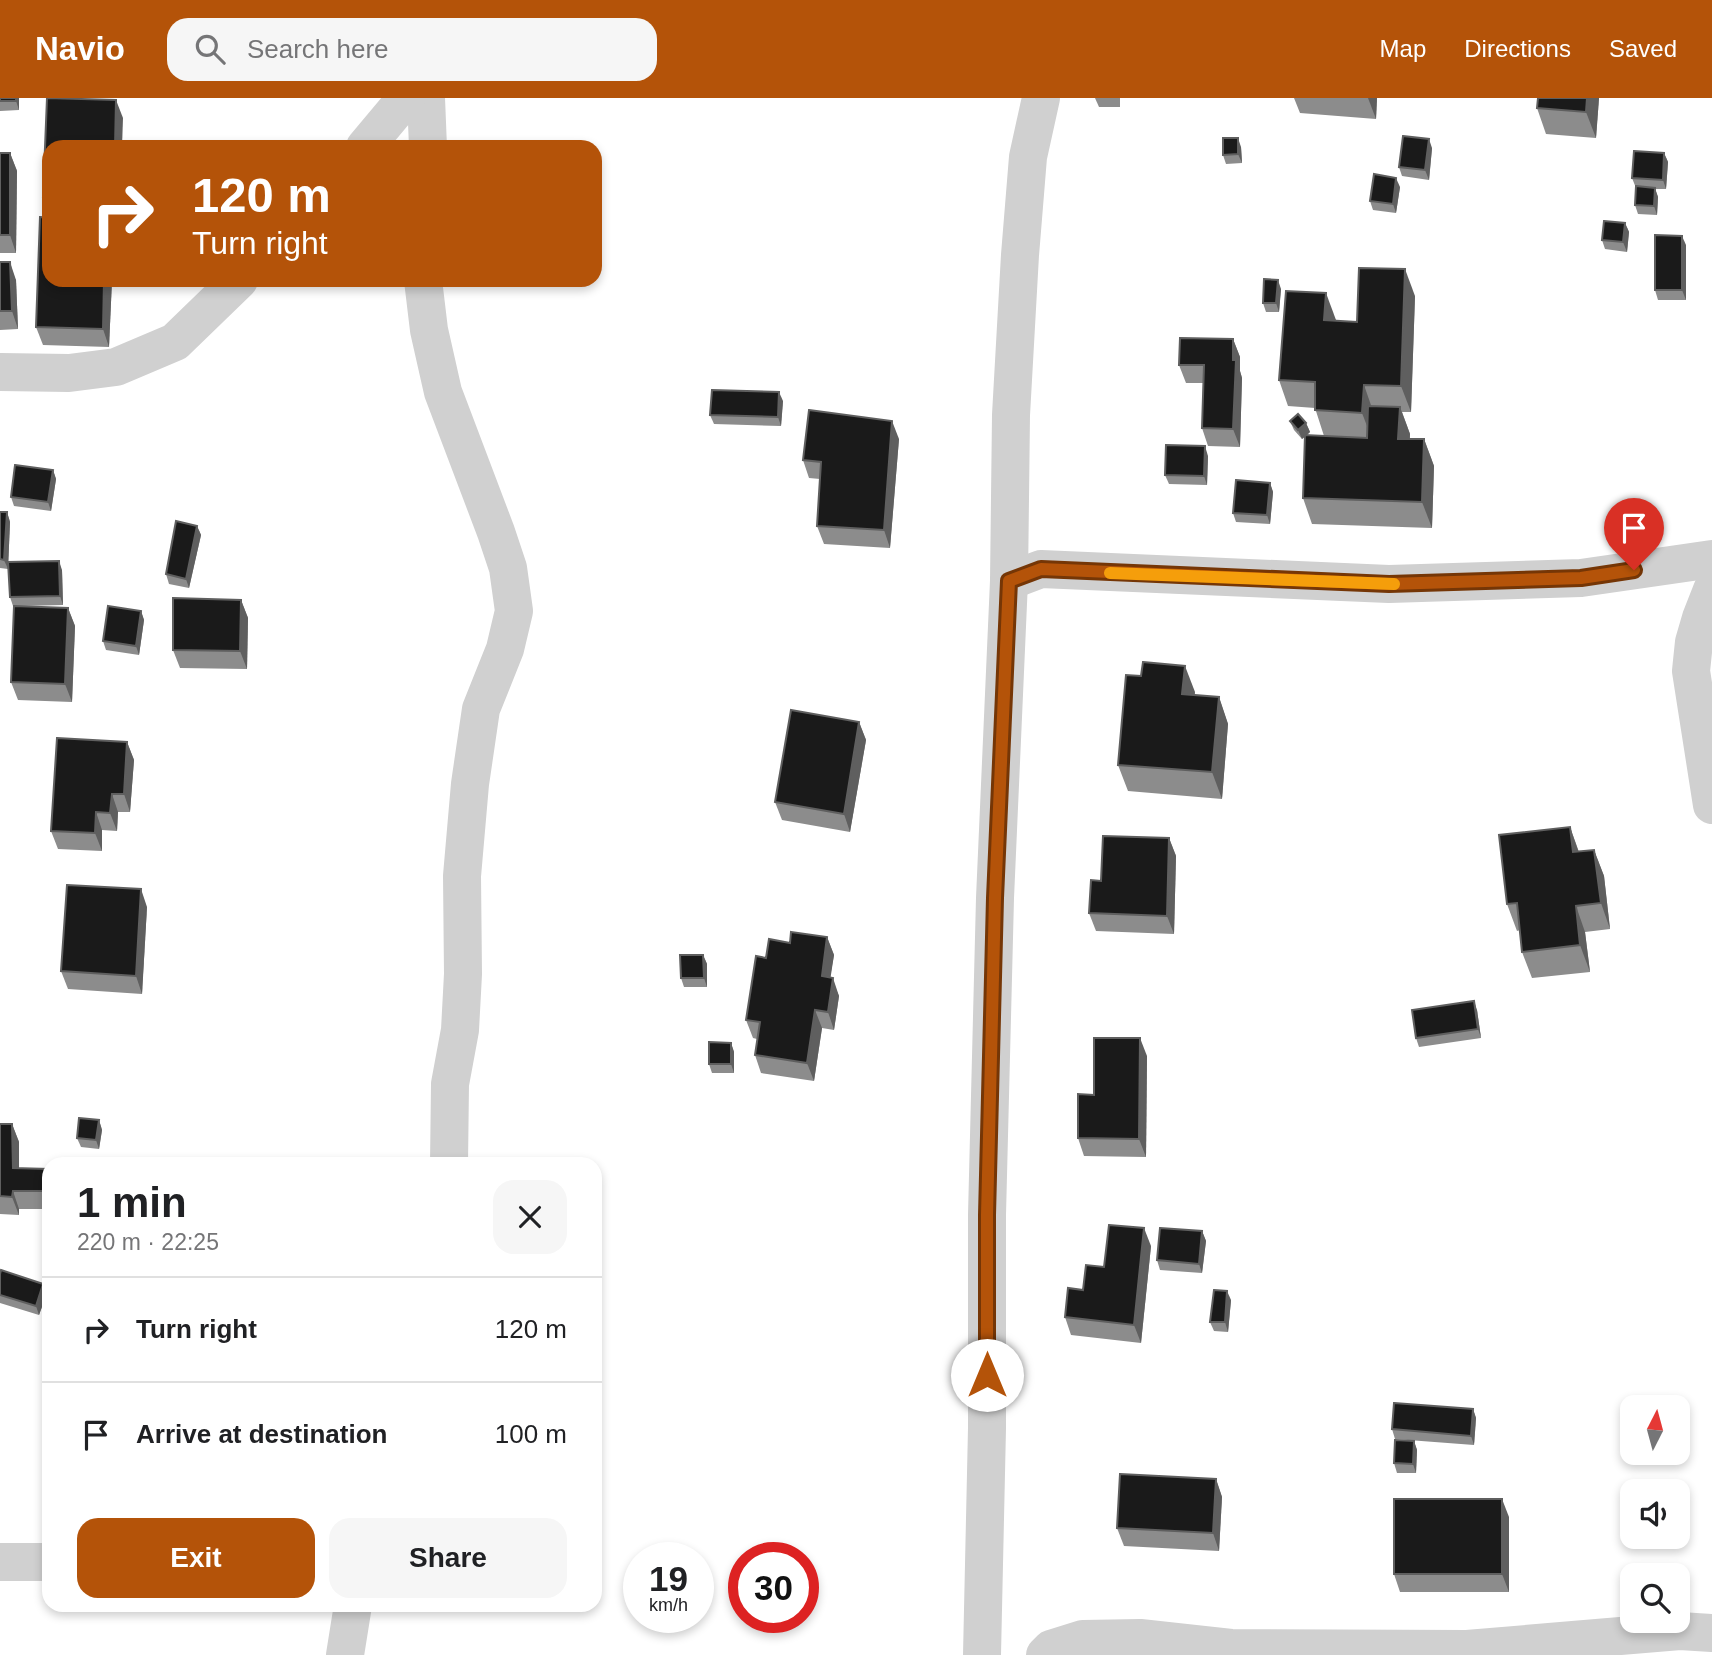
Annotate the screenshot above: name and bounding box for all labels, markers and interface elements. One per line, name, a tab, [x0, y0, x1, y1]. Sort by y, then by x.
search box	[167, 18, 657, 81]
text: Navio	[35, 30, 125, 67]
icon: search	[191, 30, 229, 68]
text: Search here	[247, 34, 389, 64]
text: Map	[1380, 35, 1426, 62]
text: Directions	[1464, 35, 1571, 62]
text: Saved	[1609, 35, 1677, 62]
icon: right	[77, 168, 168, 259]
text: 120 m	[192, 168, 331, 222]
text: Turn right	[192, 225, 328, 261]
pin	[1604, 498, 1664, 570]
icon: arrive	[1615, 509, 1653, 547]
text: 1 min	[77, 1179, 187, 1226]
button: close	[493, 1180, 567, 1254]
text: 220 m · 22:25	[77, 1229, 219, 1255]
icon: right	[77, 1311, 115, 1349]
text: Turn right	[136, 1314, 257, 1344]
text: 120 m	[495, 1314, 567, 1344]
position arrow	[950, 1338, 1024, 1412]
north arrow	[1620, 1395, 1690, 1465]
map controls	[1620, 1395, 1690, 1633]
icon: arrive	[77, 1416, 115, 1454]
text: Arrive at destination	[136, 1419, 387, 1449]
text: 100 m	[495, 1419, 567, 1449]
button: sound	[1620, 1479, 1690, 1549]
button: Exit	[77, 1518, 315, 1598]
button: Share	[329, 1518, 567, 1598]
speed limit sign: 30	[728, 1542, 819, 1633]
text: 19	[649, 1559, 688, 1598]
button: search	[1620, 1563, 1690, 1633]
text: km/h	[649, 1595, 688, 1615]

